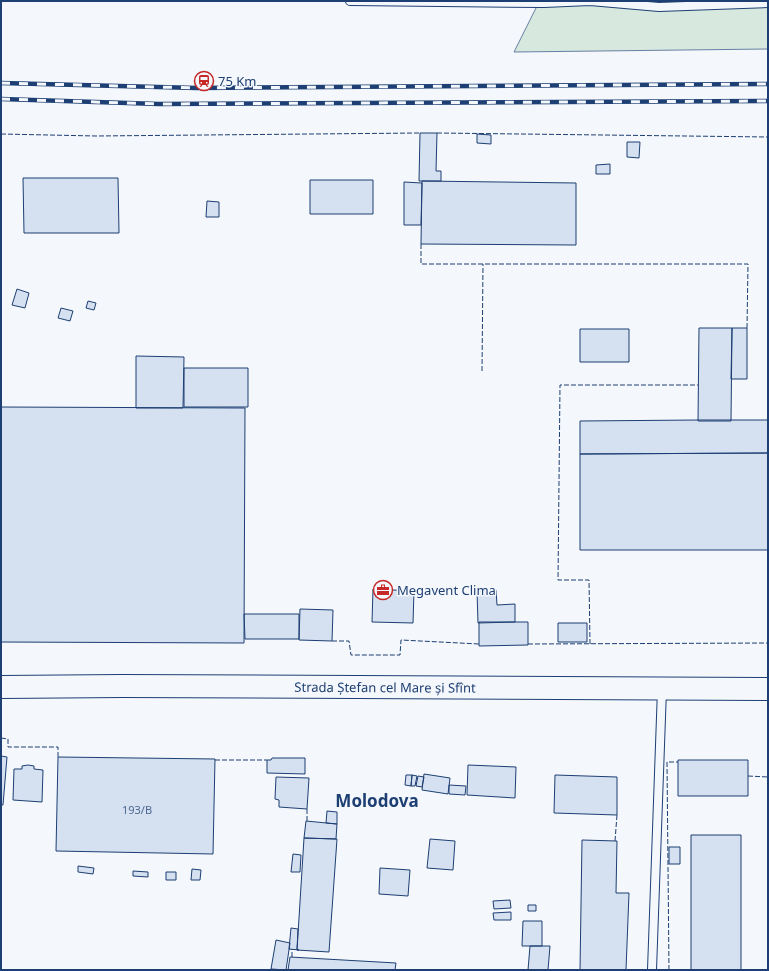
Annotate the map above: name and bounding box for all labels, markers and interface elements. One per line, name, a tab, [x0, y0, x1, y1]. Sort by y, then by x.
station icon: 75 Km	[193, 70, 215, 92]
place label: 75 Km	[218, 72, 256, 90]
office icon: Megavent Clima	[372, 579, 394, 601]
place label: Megavent Clima	[397, 581, 496, 599]
street label: Strada Ștefan cel Mare și Sfînt	[294, 678, 476, 697]
district label: Molodova	[335, 789, 419, 812]
house number: 193/B	[122, 802, 152, 817]

